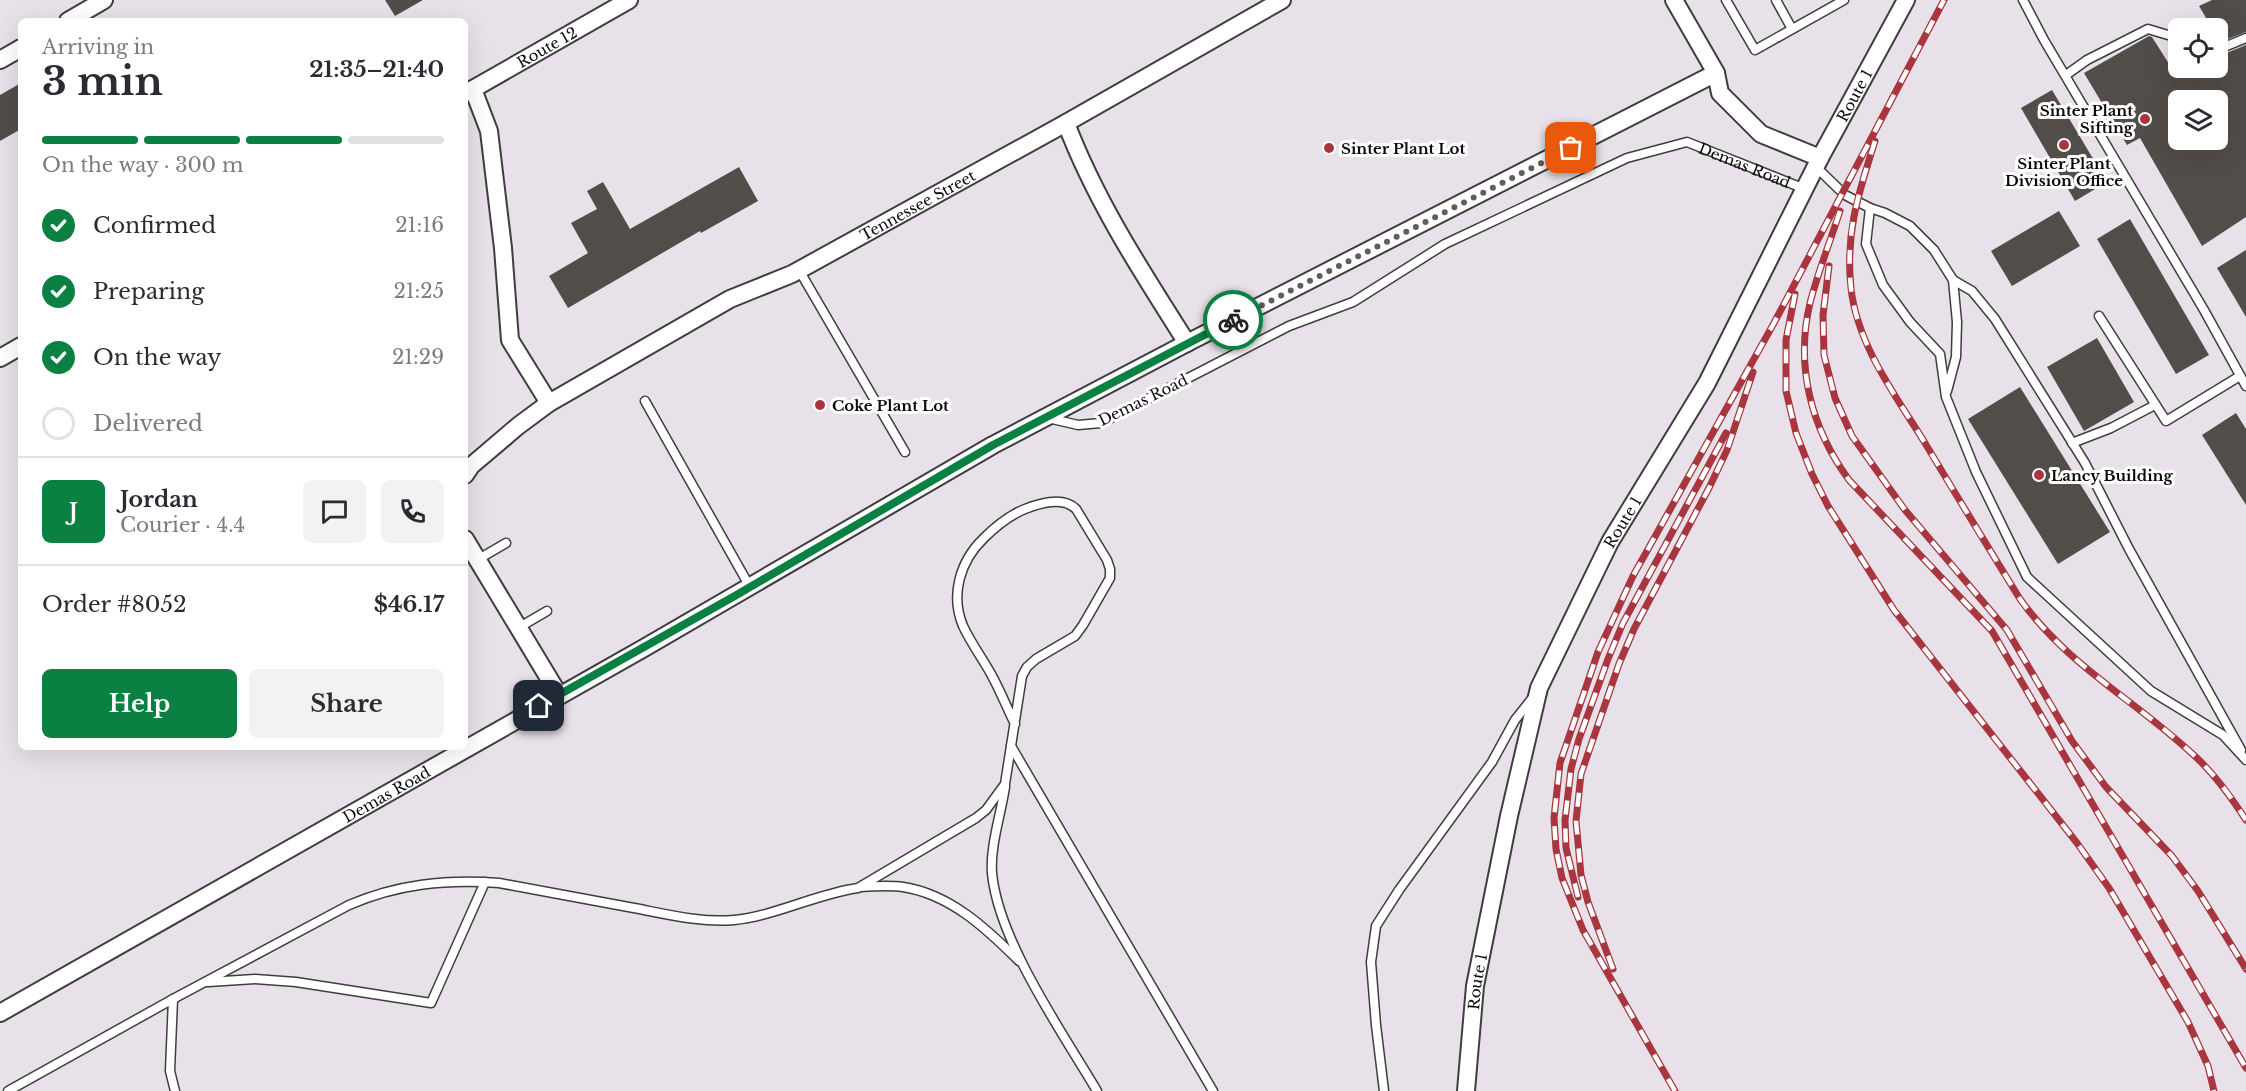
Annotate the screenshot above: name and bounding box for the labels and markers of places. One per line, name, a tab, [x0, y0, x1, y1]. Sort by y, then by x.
place label: Sinter Plant Sifting	[2040, 101, 2134, 137]
marker: Sinter Plant Sifting	[2138, 112, 2152, 126]
pin	[1545, 122, 1596, 173]
marker: Sinter Plant Division Office	[2057, 138, 2071, 152]
place label: Sinter Plant Lot	[1341, 139, 1466, 158]
marker: Sinter Plant Lot	[1322, 141, 1336, 155]
place label: Sinter Plant Division Office	[2005, 154, 2123, 190]
place label: Coke Plant Lot	[832, 396, 949, 415]
marker: Coke Plant Lot	[813, 398, 827, 412]
place label: Lancy Building	[2051, 466, 2174, 485]
marker: Lancy Building	[2032, 468, 2046, 482]
pin	[513, 680, 564, 731]

